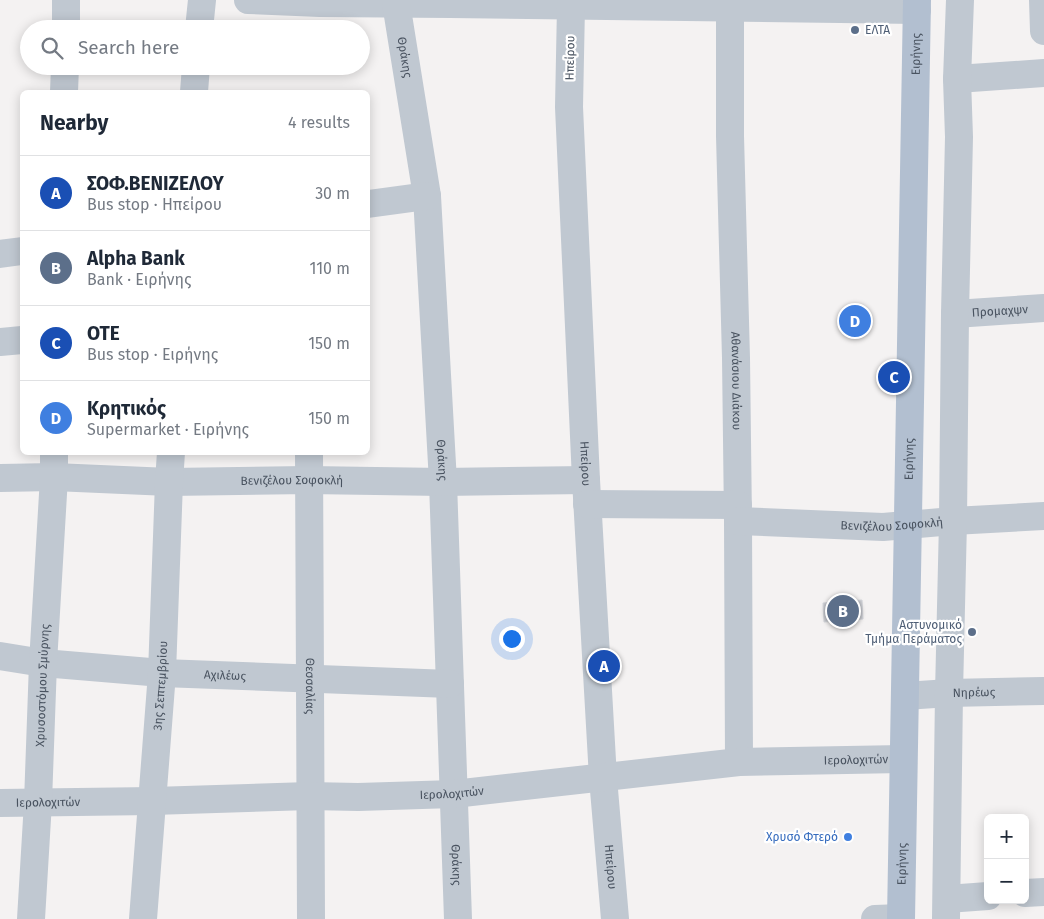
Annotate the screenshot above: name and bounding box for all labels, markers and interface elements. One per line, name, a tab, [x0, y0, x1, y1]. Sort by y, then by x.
search box	[20, 20, 370, 75]
place label: ΕΛΤΑ	[865, 23, 890, 37]
marker: ΕΛΤΑ	[849, 24, 861, 36]
street label: Ειρήνης	[909, 33, 923, 75]
icon: search	[38, 34, 66, 62]
street label: Ηπείρου	[563, 35, 577, 81]
text: Search here	[78, 36, 179, 59]
street label: Θράκης	[395, 36, 415, 79]
text: Nearby	[40, 110, 108, 136]
text: 4 results	[288, 113, 350, 132]
text: ΣΟΦ.ΒΕΝΙΖΕΛΟΥ	[87, 172, 224, 195]
text: A	[51, 184, 61, 203]
text: 30 m	[315, 184, 350, 203]
text: Bus stop · Ηπείρου	[87, 195, 222, 214]
text: Alpha Bank	[87, 247, 185, 270]
text: B	[51, 259, 61, 278]
text: 110 m	[309, 259, 350, 278]
text: Bank · Ειρήνης	[87, 270, 192, 289]
pin: D	[839, 302, 871, 340]
street label: Προμαχψν	[971, 302, 1029, 320]
text: ΟΤΕ	[87, 322, 120, 345]
street label: Αθανάσιου Διάκου	[728, 331, 744, 431]
text: C	[51, 334, 61, 353]
text: 150 m	[308, 334, 350, 353]
text: Bus stop · Ειρήνης	[87, 345, 218, 364]
pin: C	[878, 358, 910, 396]
text: Κρητικός	[87, 397, 166, 420]
text: D	[51, 409, 61, 428]
text: 150 m	[308, 409, 350, 428]
text: Supermarket · Ειρήνης	[87, 420, 249, 439]
street label: Ειρήνης	[902, 437, 916, 480]
street label: Θράκης	[434, 439, 450, 482]
street label: Ηπείρου	[577, 441, 593, 487]
street label: Βενιζέλου Σοφοκλή	[240, 473, 343, 488]
street label: Βενιζέλου Σοφοκλή	[840, 515, 944, 534]
pin: B	[827, 592, 859, 630]
place label: Αστυνομικό Τμήμα Περάματος	[865, 618, 962, 646]
street label: Χρυσοστόμου Σμύρνης	[33, 623, 52, 747]
your location	[499, 626, 525, 652]
marker: Αστυνομικό Τμήμα Περάματος	[966, 626, 978, 638]
street label: 3ης Σεπτεμβρίου	[151, 640, 170, 731]
pin: A	[588, 647, 620, 685]
street label: Θεσσαλίας	[303, 658, 317, 715]
street label: Αχιλέως	[204, 668, 247, 683]
street label: Νηρέως	[952, 685, 996, 700]
street label: Ιερολοχιτών	[824, 752, 889, 767]
street label: Ιερολοχιτών	[419, 784, 485, 802]
street label: Ιερολοχιτών	[16, 795, 81, 810]
map controls	[984, 814, 1029, 904]
button: +	[984, 814, 1029, 859]
place label: Χρυσό Φτερό	[766, 830, 838, 844]
marker: Χρυσό Φτερό	[842, 831, 854, 843]
street label: Ειρήνης	[895, 842, 909, 885]
street label: Θράκης	[448, 844, 464, 886]
street label: Ηπείρου	[602, 844, 619, 890]
button: −	[984, 859, 1029, 904]

